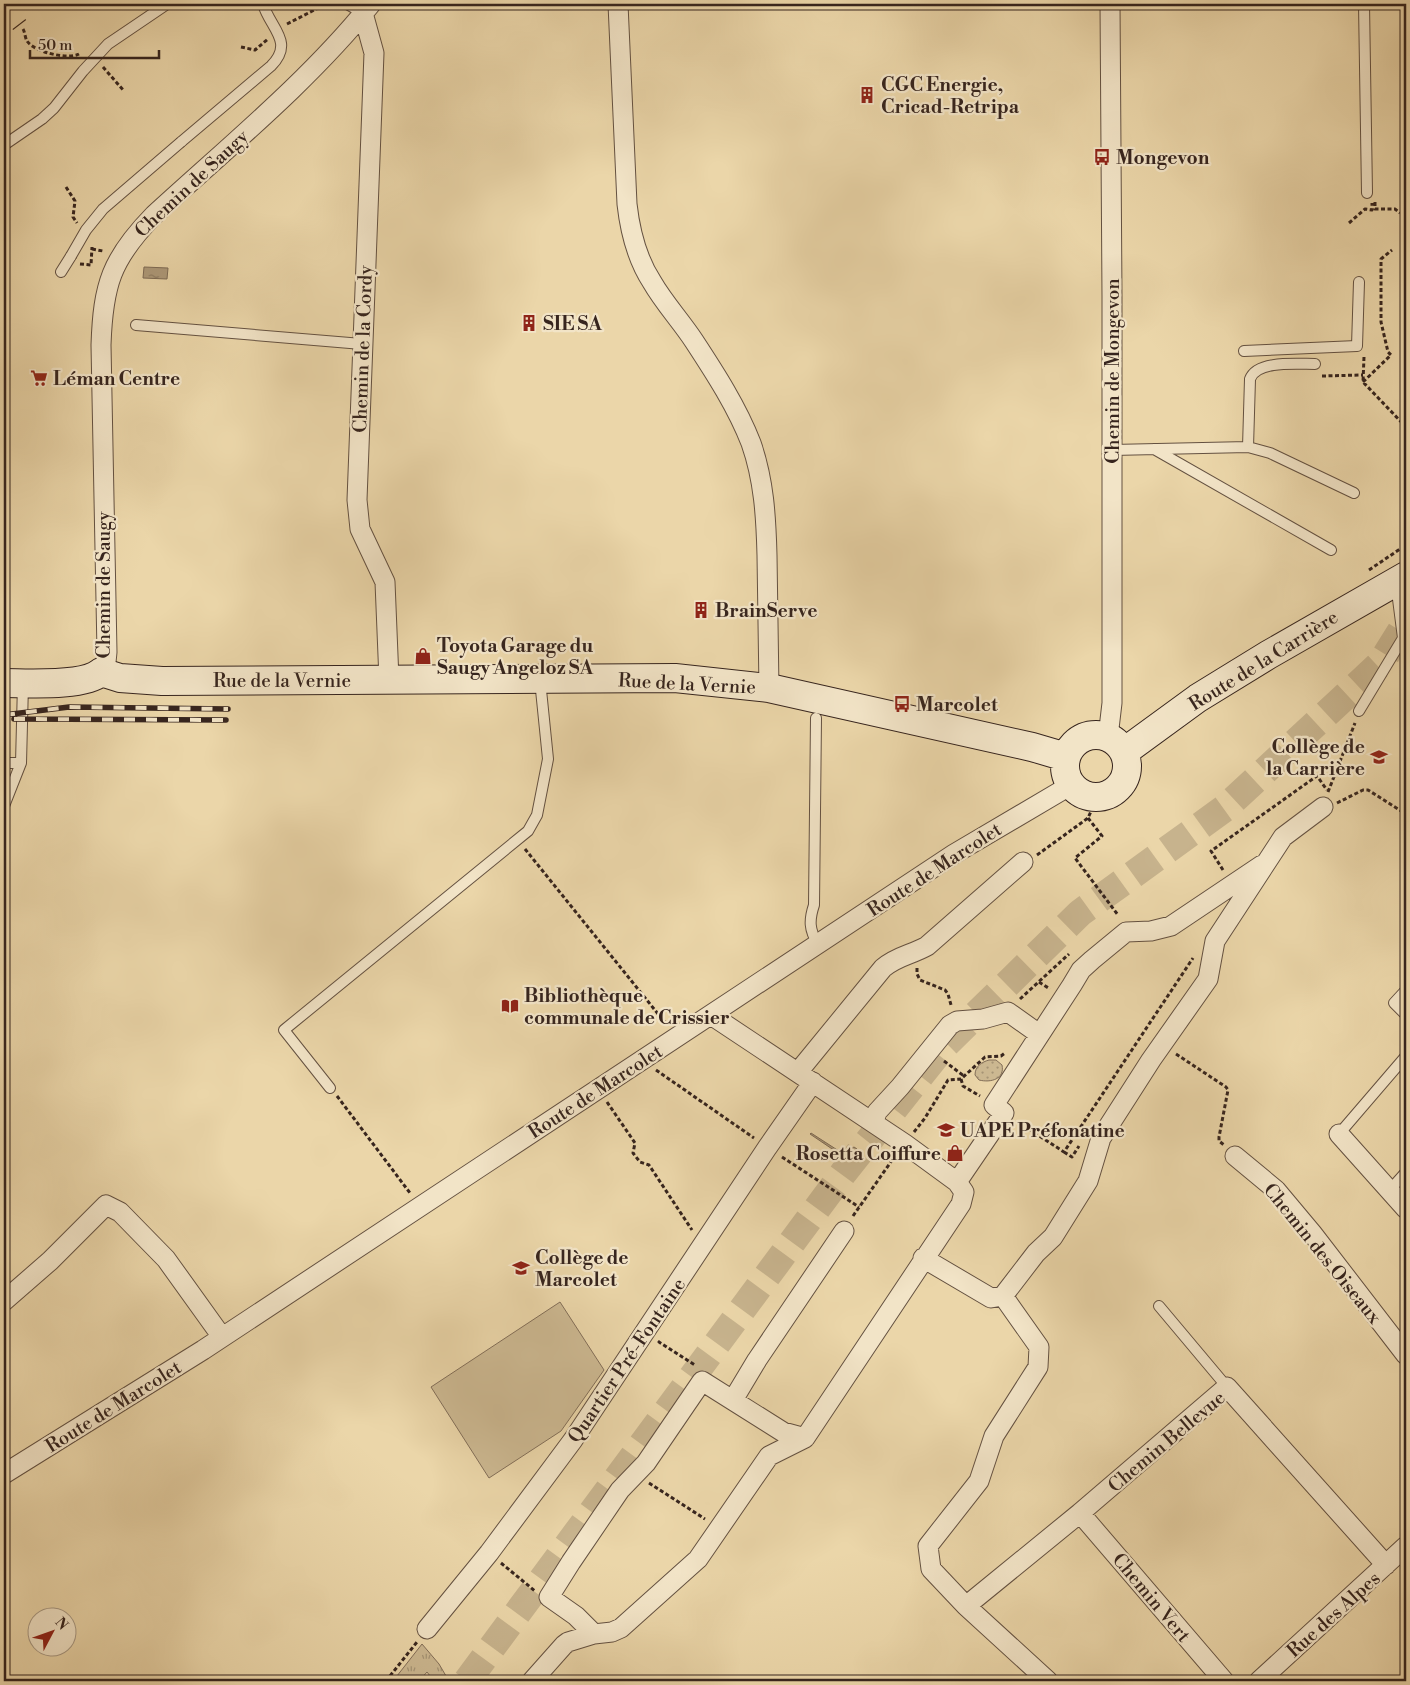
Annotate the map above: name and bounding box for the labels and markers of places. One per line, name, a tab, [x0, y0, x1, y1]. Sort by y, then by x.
place label: CGC Energie, Cricad-Retripa	[881, 73, 1020, 119]
building icon: CGC Energie, Cricad-Retripa	[857, 85, 877, 105]
place label: Mongevon	[1116, 146, 1210, 170]
bus stop icon: Mongevon	[1092, 147, 1112, 167]
place label: SIE SA	[543, 312, 602, 336]
building icon: SIE SA	[519, 313, 539, 333]
place label: Léman Centre	[53, 367, 180, 391]
supermarket icon: Léman Centre	[29, 368, 49, 388]
place label: BrainServe	[715, 599, 817, 623]
building icon: BrainServe	[691, 600, 711, 620]
place label: Toyota Garage du Saugy Angeloz SA	[437, 634, 594, 680]
shop icon: Toyota Garage du Saugy Angeloz SA	[413, 646, 433, 666]
place label: Marcolet	[916, 693, 998, 717]
bus stop icon: Marcolet	[892, 694, 912, 714]
place label: Collège de la Carrière	[1266, 735, 1365, 781]
school or university icon: Collège de la Carrière	[1369, 747, 1389, 767]
place label: Bibliothèque communale de Crissier	[524, 984, 730, 1030]
library icon: Bibliothèque communale de Crissier	[500, 996, 520, 1016]
place label: UAPE Préfonatine	[960, 1119, 1125, 1143]
school or university icon: UAPE Préfonatine	[936, 1120, 956, 1140]
place label: Rosetta Coiffure	[796, 1142, 941, 1166]
shop icon: Rosetta Coiffure	[945, 1143, 965, 1163]
place label: Collège de Marcolet	[535, 1246, 629, 1292]
school or university icon: Collège de Marcolet	[511, 1258, 531, 1278]

